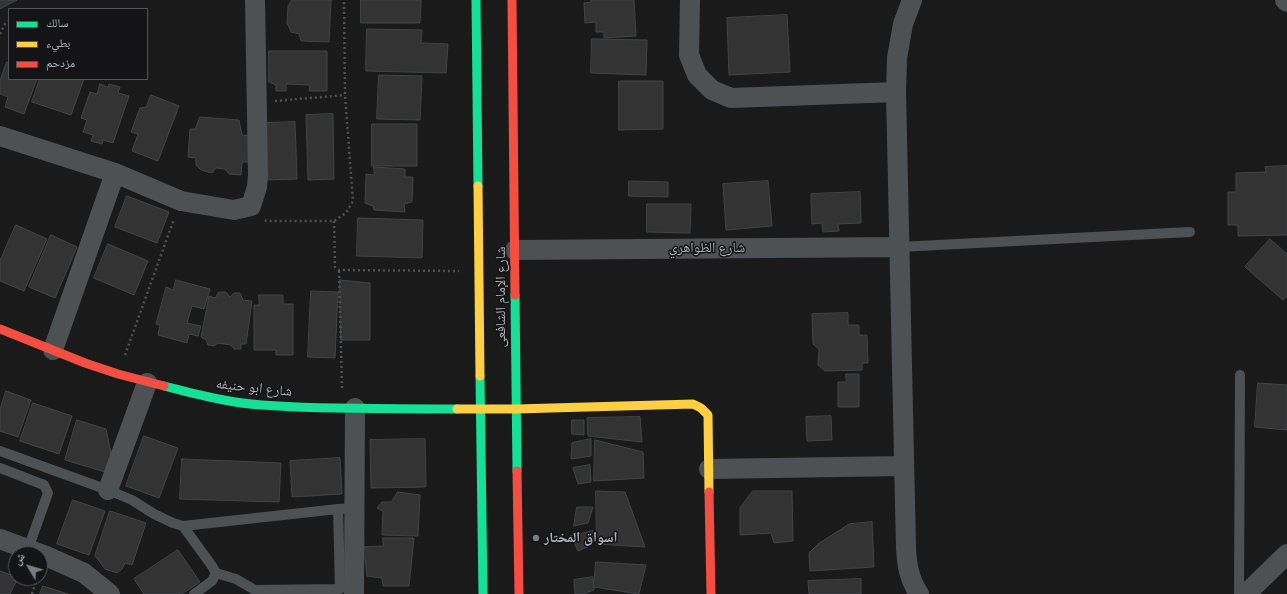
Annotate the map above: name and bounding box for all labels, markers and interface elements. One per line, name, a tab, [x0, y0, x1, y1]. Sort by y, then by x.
legend	[8, 8, 148, 80]
text: سالك	[46, 16, 68, 30]
text: بطيء	[46, 36, 70, 50]
text: مزدحم	[46, 56, 75, 70]
street label: شارع الظواهري	[669, 240, 745, 256]
street label: شارع الإمام الشافعى	[493, 246, 509, 348]
street label: شارع ابو حنيفه	[215, 376, 293, 400]
place label: اسواق المختار	[544, 530, 618, 546]
marker: اسواق المختار	[531, 533, 541, 543]
north arrow	[8, 546, 48, 586]
text: ش	[10, 550, 28, 568]

